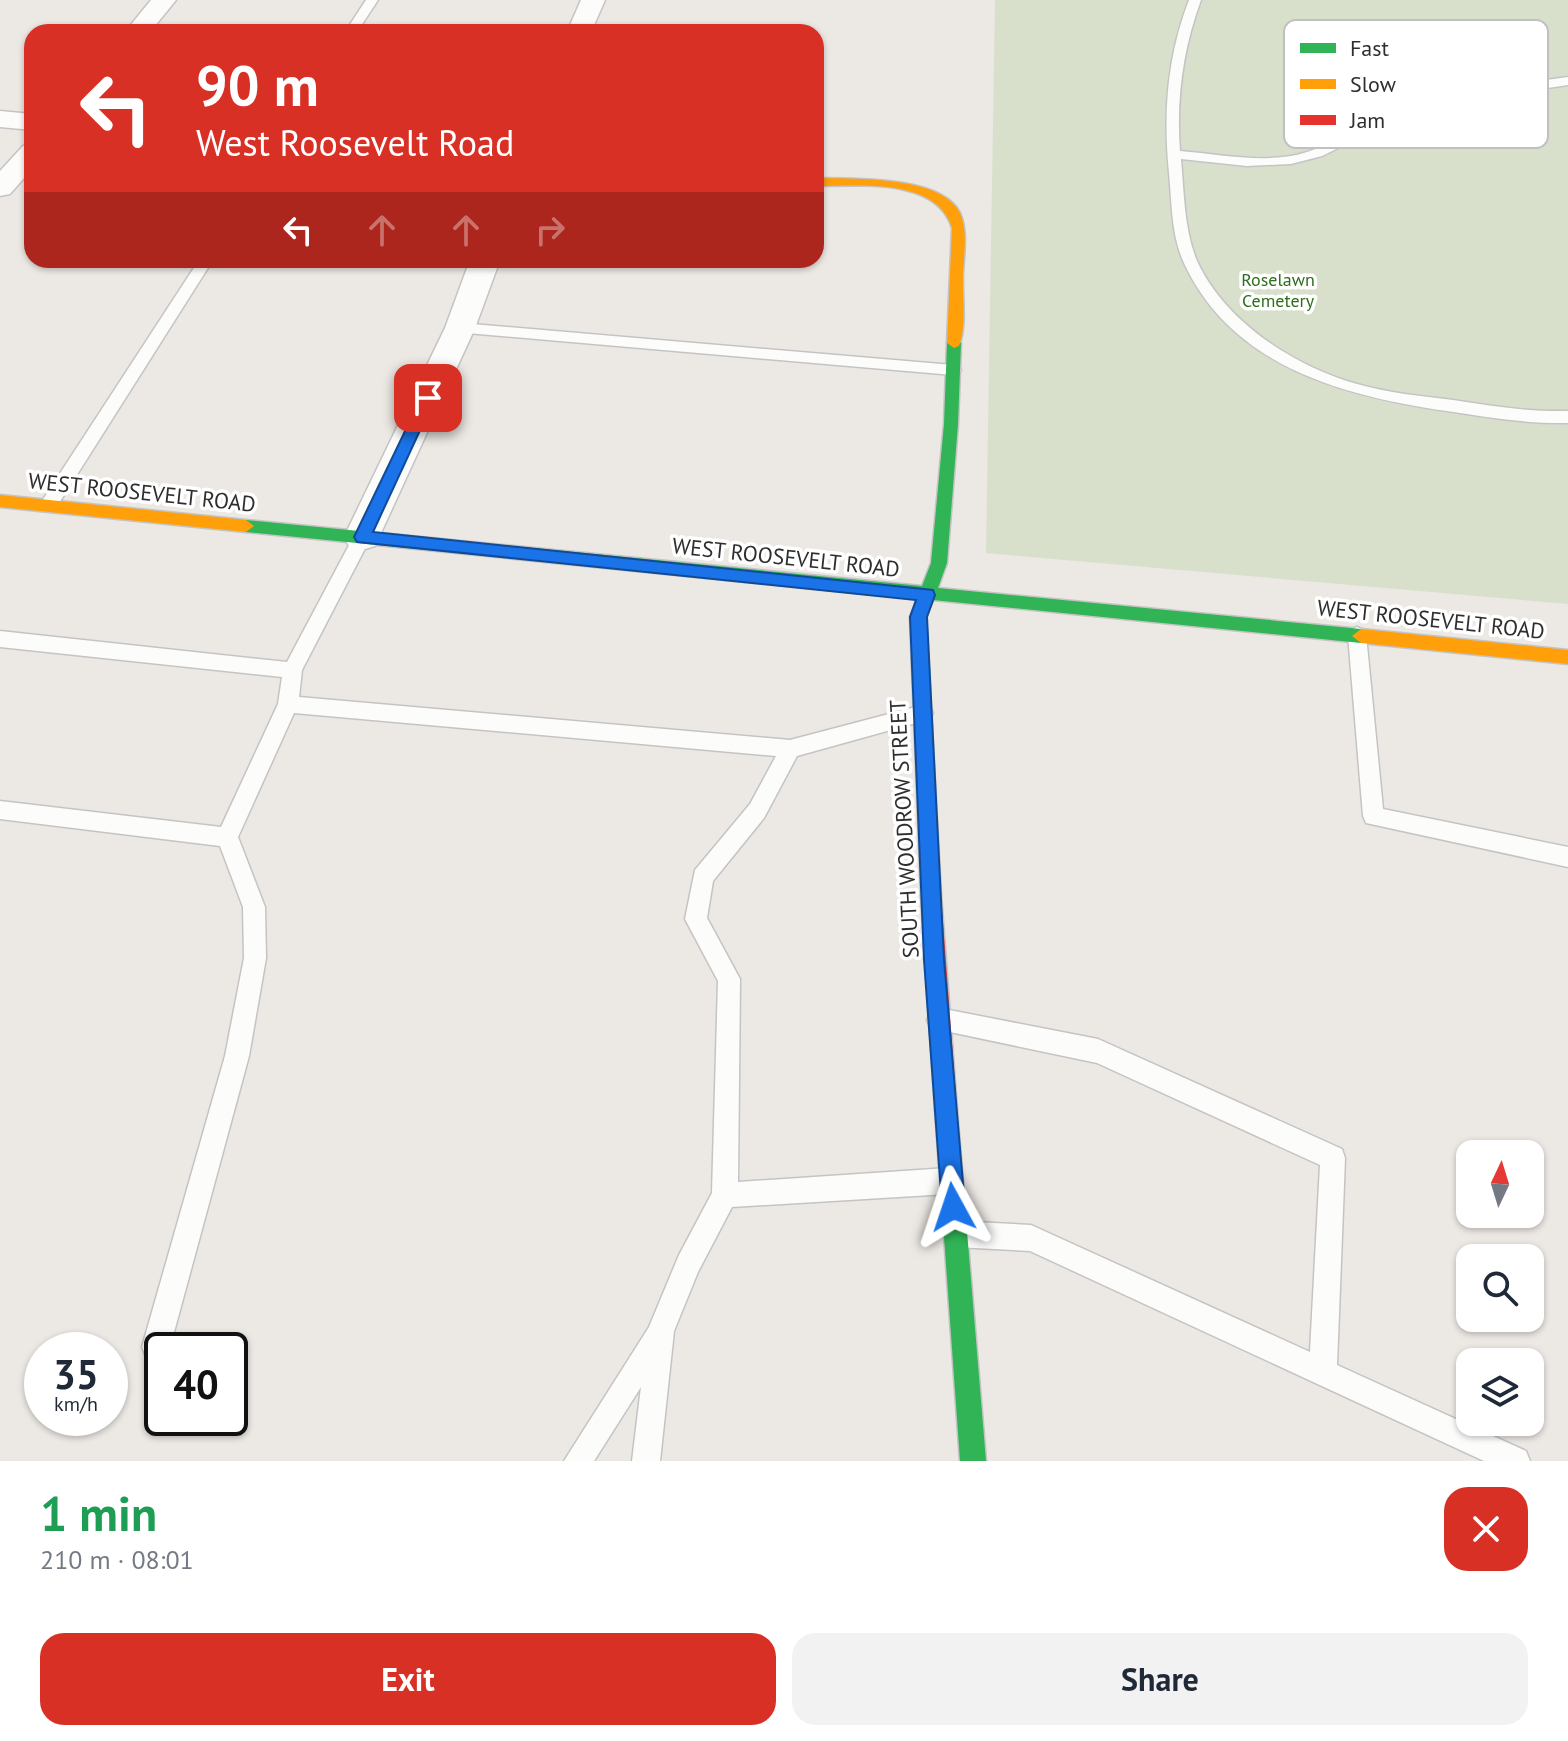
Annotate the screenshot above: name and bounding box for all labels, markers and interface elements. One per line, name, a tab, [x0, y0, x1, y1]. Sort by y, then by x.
legend	[1284, 20, 1548, 148]
text: Fast	[1350, 34, 1390, 62]
text: 90 m	[196, 49, 319, 121]
icon: left	[64, 56, 168, 160]
text: Slow	[1350, 70, 1396, 98]
text: Jam	[1349, 106, 1385, 134]
text: West Roosevelt Road	[196, 119, 514, 166]
icon: left	[276, 208, 320, 252]
icon: ahead	[360, 208, 404, 252]
icon: ahead	[444, 208, 488, 252]
icon: right	[528, 208, 572, 252]
park label: Roselawn Cemetery	[1241, 268, 1315, 312]
pin	[394, 364, 462, 432]
icon: arrive	[406, 376, 450, 420]
street label: WEST ROOSEVELT ROAD	[27, 466, 257, 518]
street label: WEST ROOSEVELT ROAD	[671, 531, 901, 583]
street label: WEST ROOSEVELT ROAD	[1316, 593, 1546, 645]
street label: SOUTH WOODROW STREET	[883, 699, 925, 959]
north arrow	[1456, 1140, 1544, 1228]
map controls	[1456, 1140, 1544, 1436]
position arrow	[911, 1165, 995, 1249]
button: search	[1456, 1244, 1544, 1332]
speed limit sign: 40	[144, 1332, 248, 1436]
text: 35	[53, 1348, 99, 1400]
button: layers	[1456, 1348, 1544, 1436]
text: km/h	[54, 1391, 98, 1417]
text: 1 min	[40, 1482, 157, 1544]
button: close	[1444, 1487, 1528, 1571]
text: 210 m · 08:01	[40, 1543, 194, 1576]
button: Exit	[40, 1633, 776, 1725]
button: Share	[792, 1633, 1528, 1725]

